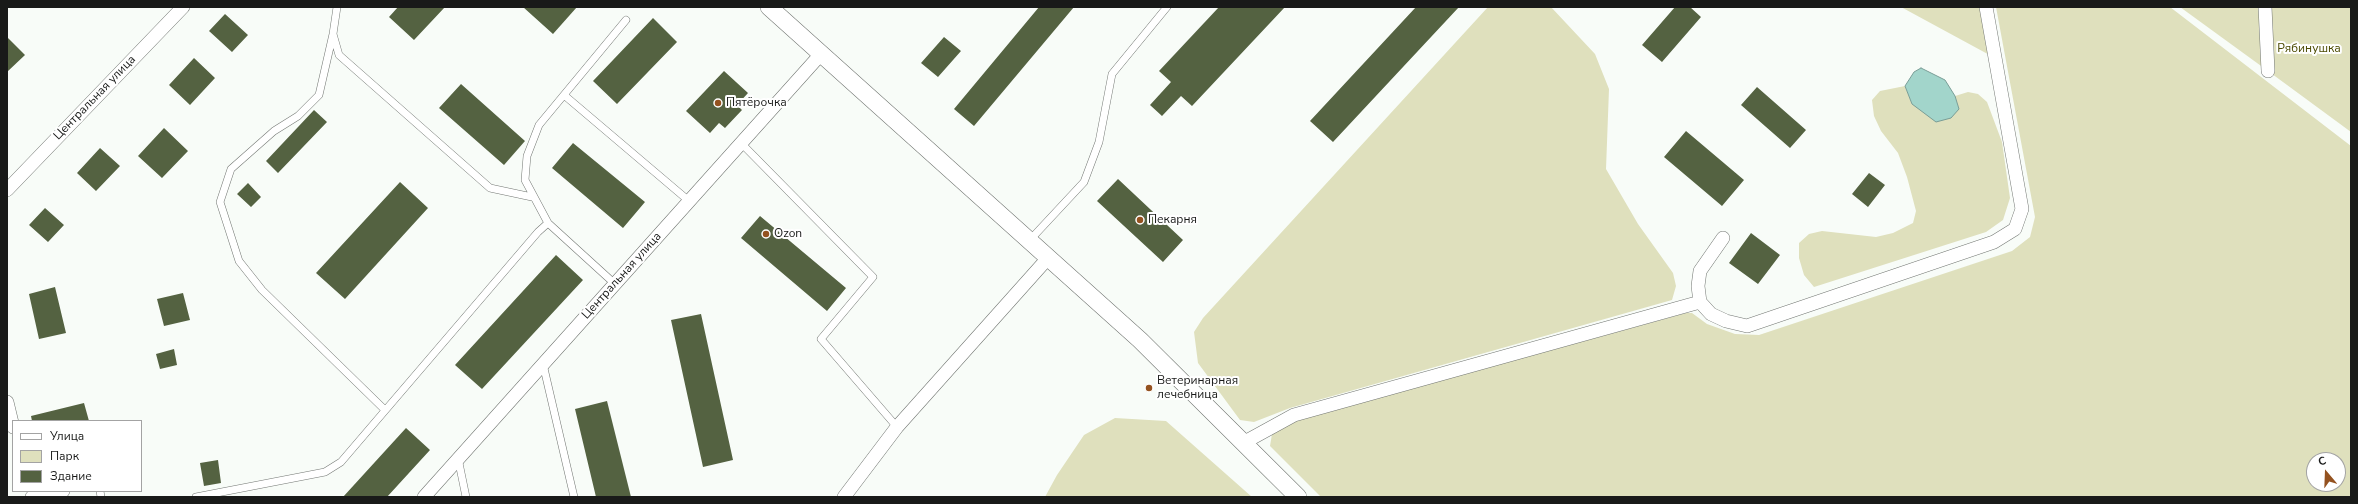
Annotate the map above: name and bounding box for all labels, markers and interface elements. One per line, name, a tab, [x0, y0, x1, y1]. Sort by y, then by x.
park label: Рябинушка	[2277, 42, 2341, 56]
street label: Центральная улица	[51, 53, 139, 143]
place label: Пятёрочка	[726, 96, 787, 110]
marker: Пятёрочка	[713, 98, 723, 108]
place label: Пекарня	[1148, 213, 1197, 227]
marker: Пекарня	[1135, 215, 1145, 225]
place label: Ozon	[774, 227, 802, 241]
marker: Ozon	[761, 229, 771, 239]
street label: Центральная улица	[579, 230, 665, 322]
place label: Ветеринарная лечебница	[1157, 374, 1238, 402]
marker: Ветеринарная лечебница	[1144, 383, 1154, 393]
legend	[12, 420, 142, 492]
text: Улица	[50, 428, 84, 444]
text: Парк	[50, 448, 79, 464]
north arrow	[2306, 452, 2346, 492]
text: С	[2316, 453, 2328, 469]
text: Здание	[50, 468, 92, 484]

